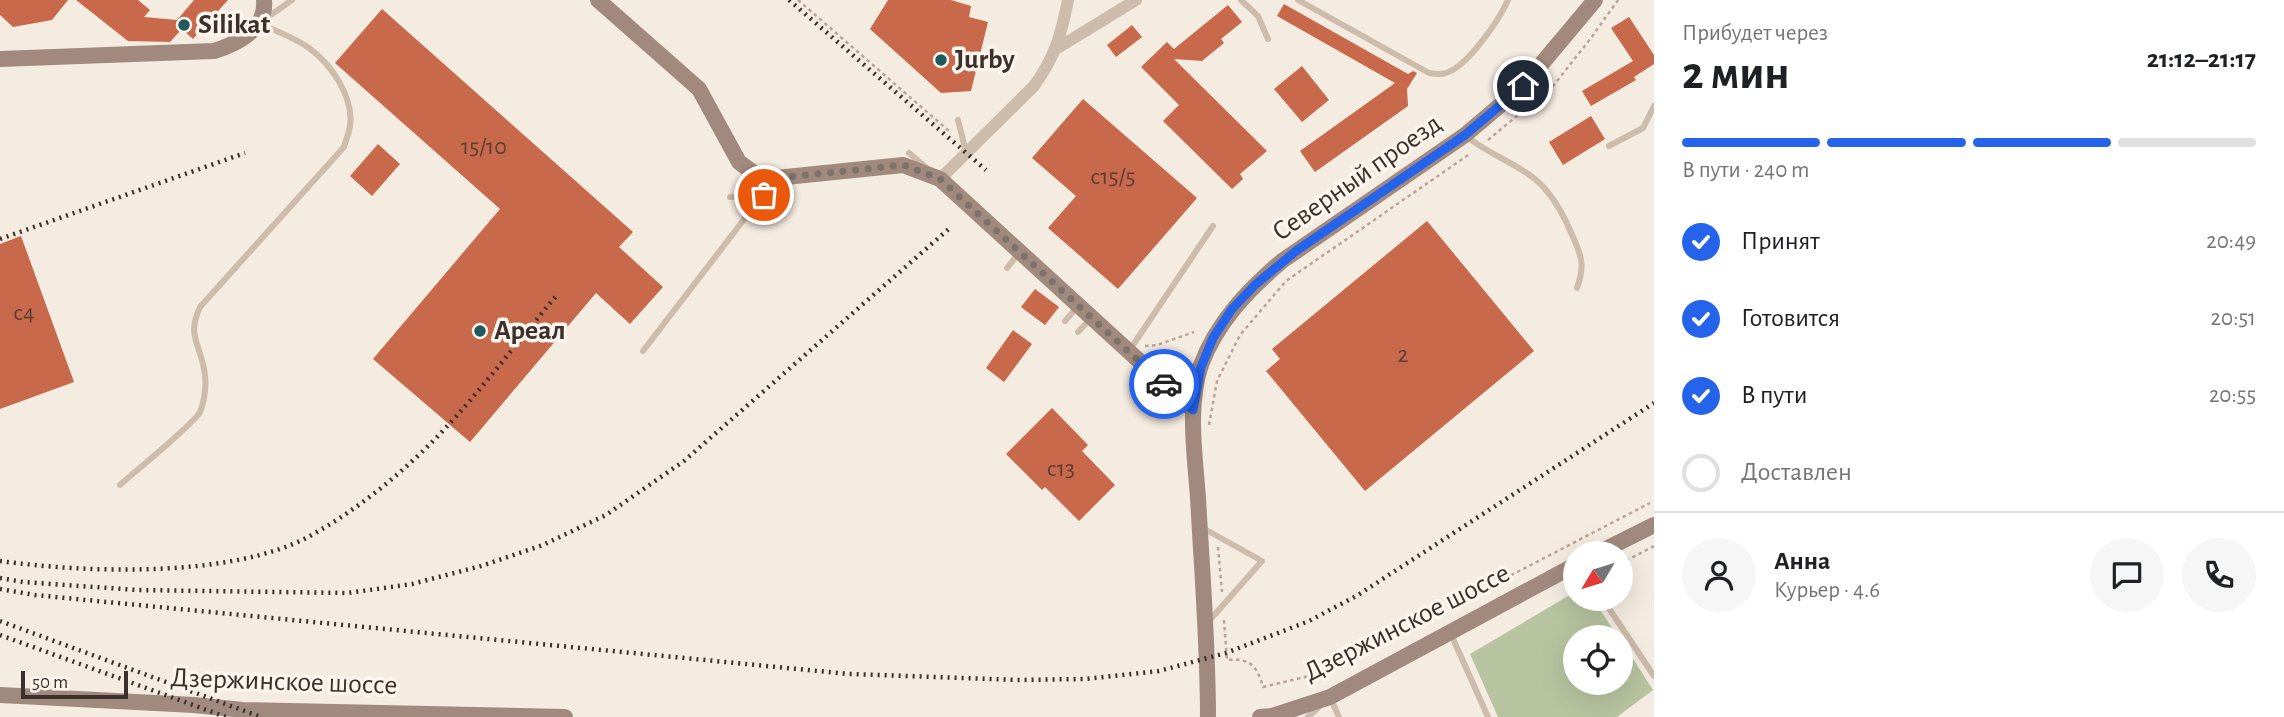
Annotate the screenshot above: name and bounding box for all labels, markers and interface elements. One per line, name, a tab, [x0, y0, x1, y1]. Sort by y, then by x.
place label: Silikat	[198, 11, 271, 39]
marker: Silikat	[176, 17, 192, 33]
text: Прибудет через	[1682, 22, 1828, 45]
place label: Jurby	[955, 46, 1015, 74]
text: 21:12–21:17	[2147, 46, 2256, 72]
text: 2 мин	[1682, 51, 1790, 97]
marker: Jurby	[933, 52, 949, 68]
pin	[1493, 56, 1553, 116]
icon: home	[1504, 67, 1542, 105]
street label: Северный проезд	[1267, 109, 1447, 247]
house number: 15/10	[461, 135, 507, 159]
text: В пути · 240 m	[1682, 159, 1810, 182]
pin	[734, 165, 794, 225]
house number: с15/5	[1091, 165, 1135, 189]
icon: bag	[745, 176, 783, 214]
icon: check	[1682, 223, 1720, 261]
text: Принят	[1741, 228, 1820, 254]
text: 20:49	[2206, 230, 2256, 253]
icon: check	[1682, 300, 1720, 338]
house number: с4	[13, 301, 35, 325]
text: Готовится	[1741, 305, 1840, 331]
text: 20:51	[2211, 307, 2256, 330]
place label: Ареал	[494, 317, 566, 345]
marker: Ареал	[472, 323, 488, 339]
house number: 2	[1398, 343, 1409, 367]
courier	[1129, 349, 1199, 419]
icon: car	[1145, 365, 1183, 403]
icon: check	[1682, 377, 1720, 415]
text: В пути	[1741, 382, 1807, 408]
text: 20:55	[2209, 384, 2256, 407]
house number: с13	[1047, 457, 1075, 481]
text: Доставлен	[1741, 459, 1852, 485]
button: person	[1682, 538, 1756, 612]
button: chat	[2090, 538, 2164, 612]
button: phone	[2182, 538, 2256, 612]
north arrow	[1563, 541, 1633, 611]
map controls	[1563, 541, 1633, 695]
text: Анна	[1774, 548, 1830, 574]
street label: Дзержинское шоссе	[1300, 559, 1514, 687]
text: Курьер · 4.6	[1774, 579, 1880, 602]
button: locate	[1563, 625, 1633, 695]
street label: Дзержинское шоссе	[170, 664, 398, 700]
scale bar	[21, 668, 128, 700]
text: 50 m	[32, 673, 68, 692]

